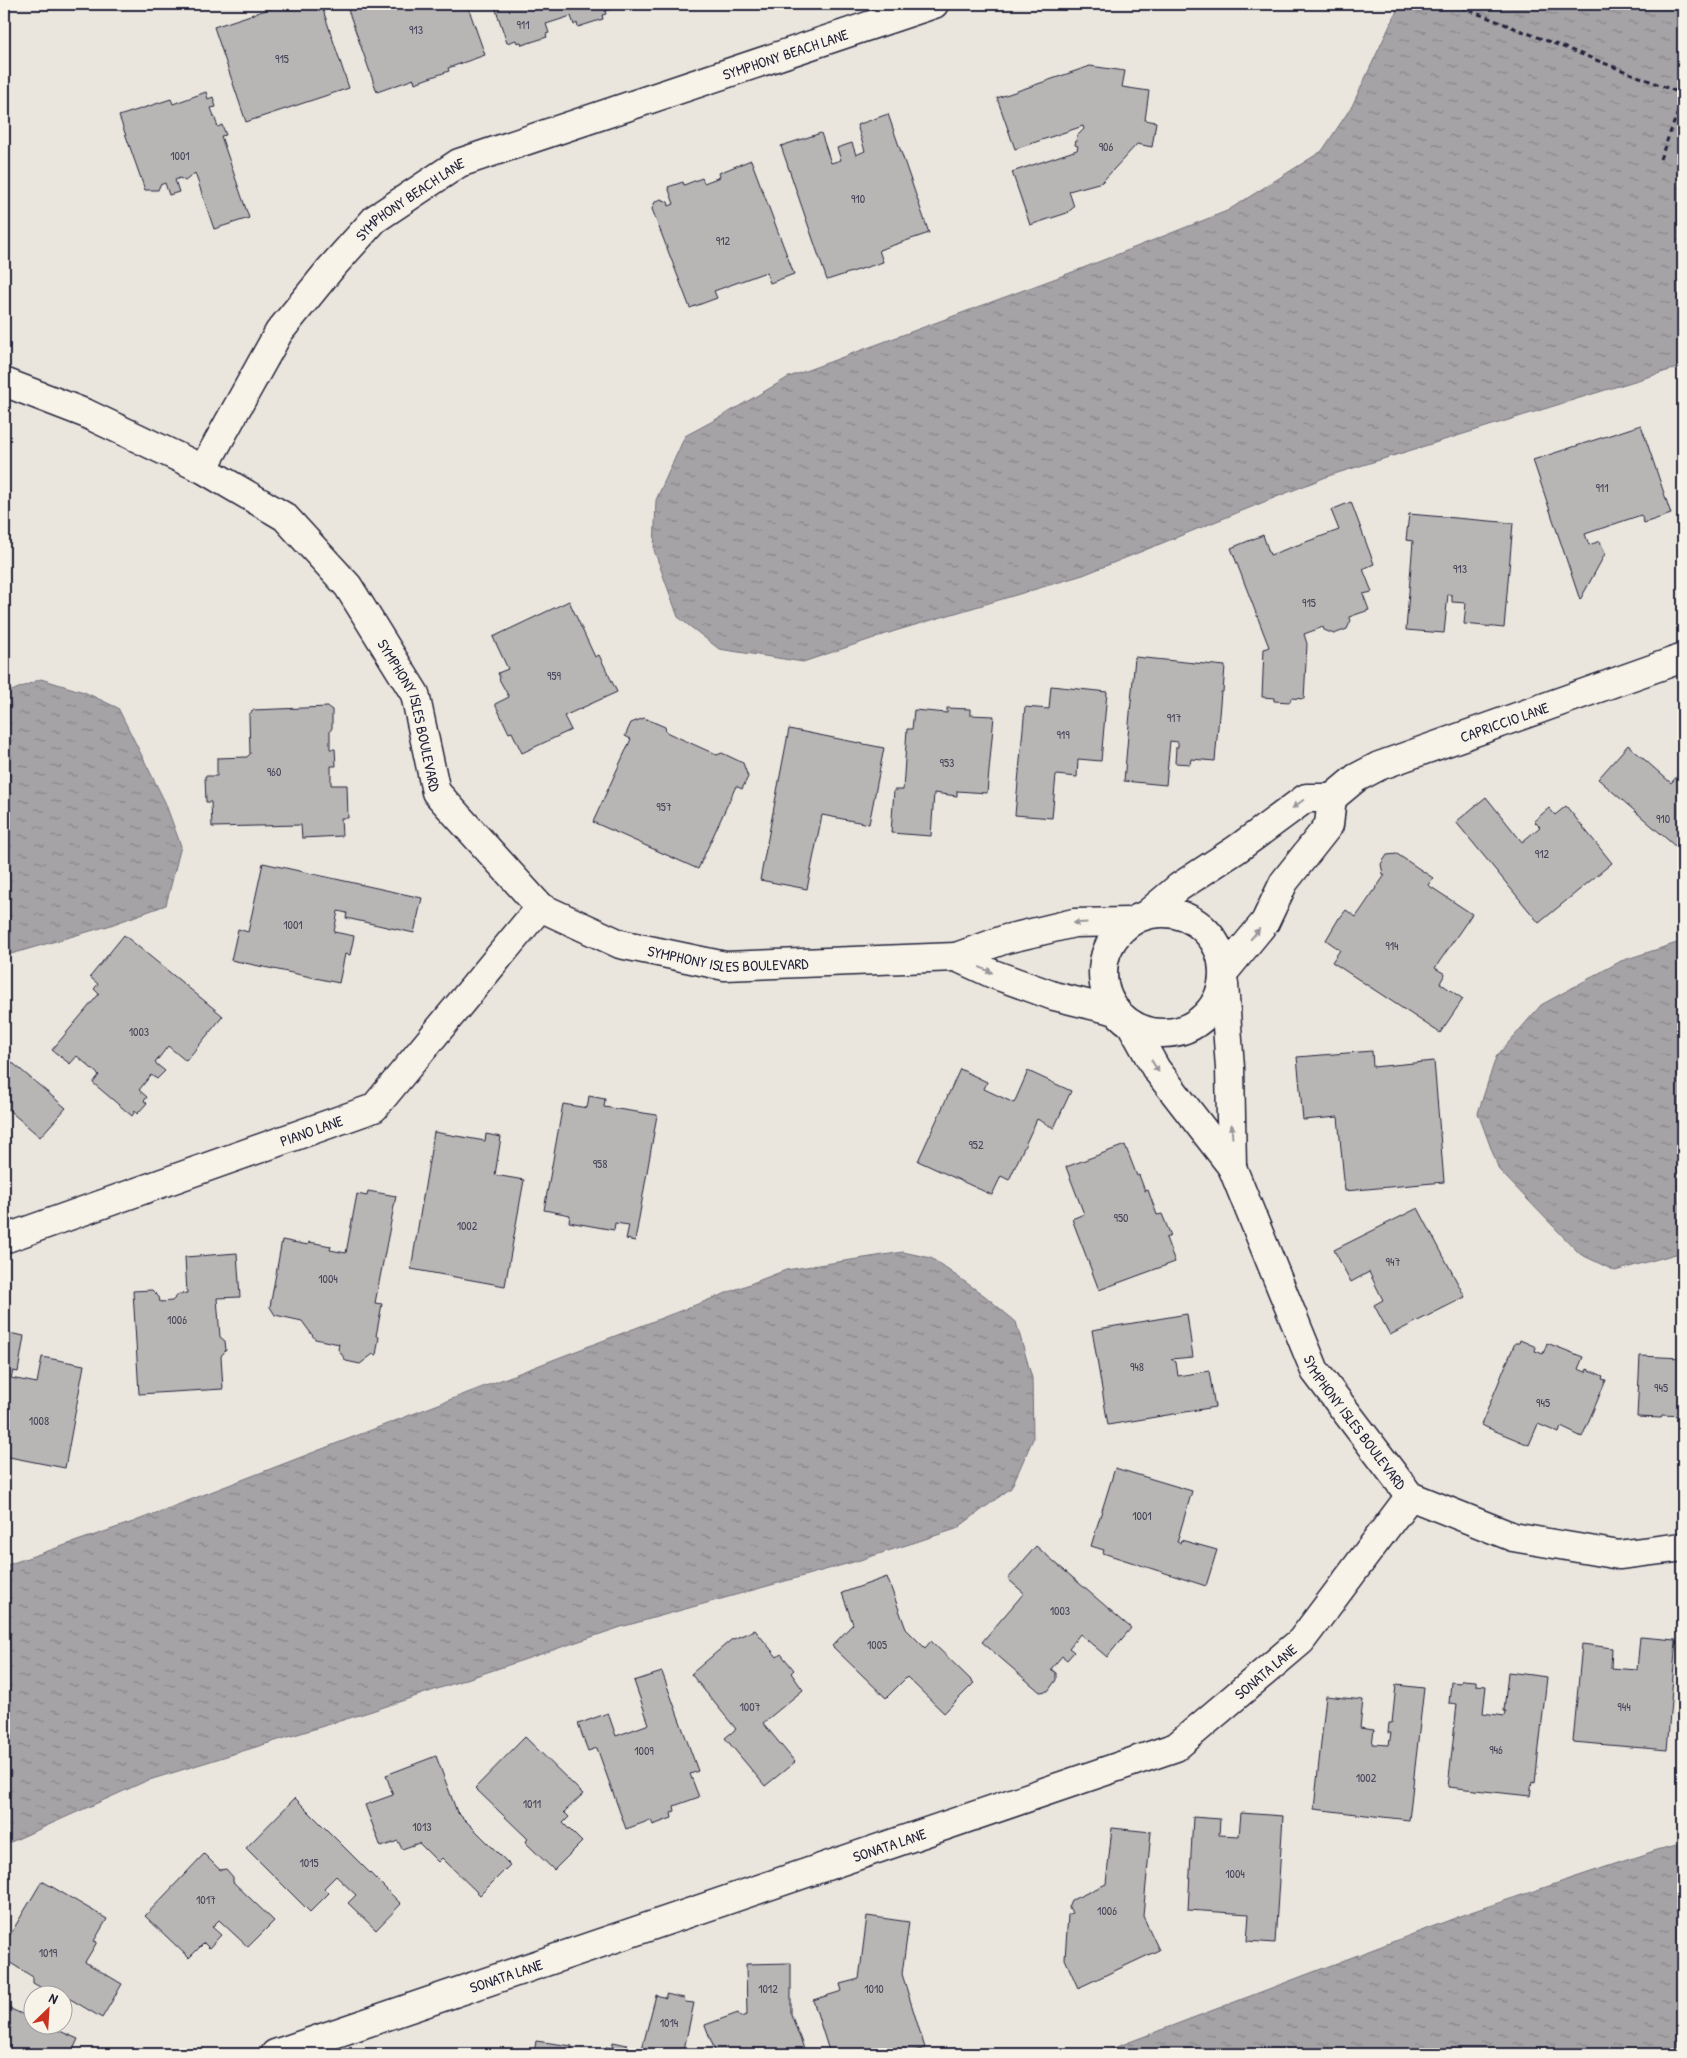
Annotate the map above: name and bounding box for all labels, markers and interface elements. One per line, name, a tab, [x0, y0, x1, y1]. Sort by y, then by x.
house number: 911	[516, 16, 530, 33]
house number: 913	[409, 21, 423, 38]
street label: SYMPHONY BEACH LANE	[720, 23, 851, 85]
house number: 915	[275, 50, 289, 67]
house number: 906	[1099, 138, 1113, 155]
house number: 1001	[170, 147, 190, 164]
street label: SYMPHONY BEACH LANE	[350, 151, 467, 245]
house number: 910	[851, 190, 865, 207]
house number: 912	[716, 232, 731, 249]
house number: 911	[1595, 479, 1609, 496]
house number: 913	[1453, 560, 1467, 577]
house number: 915	[1302, 594, 1316, 611]
street label: SYMPHONY ISLES BOULEVARD	[373, 635, 446, 794]
house number: 959	[547, 667, 562, 684]
street label: CAPRICCIO LANE	[1457, 696, 1552, 747]
house number: 917	[1167, 709, 1181, 726]
house number: 919	[1056, 726, 1070, 743]
house number: 953	[940, 754, 954, 771]
house number: 960	[267, 763, 281, 780]
house number: 957	[656, 798, 672, 815]
one-way arrow	[1291, 799, 1305, 809]
house number: 910	[1656, 810, 1670, 827]
house number: 912	[1535, 845, 1550, 862]
house number: 1001	[283, 916, 303, 933]
one-way arrow	[1072, 920, 1088, 928]
one-way arrow	[1249, 928, 1260, 941]
house number: 914	[1385, 937, 1399, 954]
street label: SYMPHONY ISLES BOULEVARD	[646, 940, 810, 976]
one-way arrow	[979, 967, 993, 975]
house number: 1003	[129, 1023, 149, 1040]
one-way arrow	[1150, 1060, 1159, 1073]
street label: PIANO LANE	[277, 1109, 346, 1151]
one-way arrow	[1228, 1123, 1236, 1139]
house number: 952	[968, 1136, 984, 1153]
house number: 958	[593, 1155, 607, 1172]
house number: 950	[1114, 1209, 1128, 1226]
house number: 1002	[457, 1217, 478, 1234]
house number: 947	[1386, 1253, 1400, 1270]
house number: 1004	[318, 1270, 338, 1287]
house number: 1006	[167, 1311, 187, 1328]
street label: SYMPHONY ISLES BOULEVARD	[1299, 1352, 1412, 1494]
house number: 948	[1130, 1358, 1144, 1375]
house number: 945	[1654, 1379, 1668, 1396]
house number: 945	[1536, 1394, 1550, 1411]
house number: 1008	[29, 1412, 49, 1429]
house number: 1001	[1132, 1507, 1152, 1524]
house number: 1003	[1050, 1602, 1070, 1619]
house number: 1005	[867, 1636, 887, 1653]
street label: SONATA LANE	[1230, 1638, 1301, 1704]
house number: 1007	[739, 1698, 761, 1715]
house number: 944	[1617, 1698, 1631, 1715]
house number: 946	[1489, 1741, 1503, 1758]
house number: 1009	[634, 1742, 654, 1759]
house number: 1002	[1356, 1769, 1377, 1786]
house number: 1011	[523, 1795, 541, 1812]
house number: 1013	[412, 1818, 432, 1835]
street label: SONATA LANE	[850, 1822, 929, 1867]
house number: 1015	[299, 1854, 319, 1871]
house number: 1004	[1225, 1865, 1245, 1882]
house number: 1017	[196, 1891, 216, 1908]
house number: 1006	[1097, 1902, 1117, 1919]
house number: 1019	[39, 1944, 58, 1961]
street label: SONATA LANE	[467, 1953, 546, 1997]
house number: 1012	[758, 1980, 778, 1997]
house number: 1010	[864, 1980, 884, 1997]
north arrow	[22, 1986, 72, 2036]
text: N	[46, 1988, 62, 2008]
house number: 1014	[660, 2014, 679, 2031]

